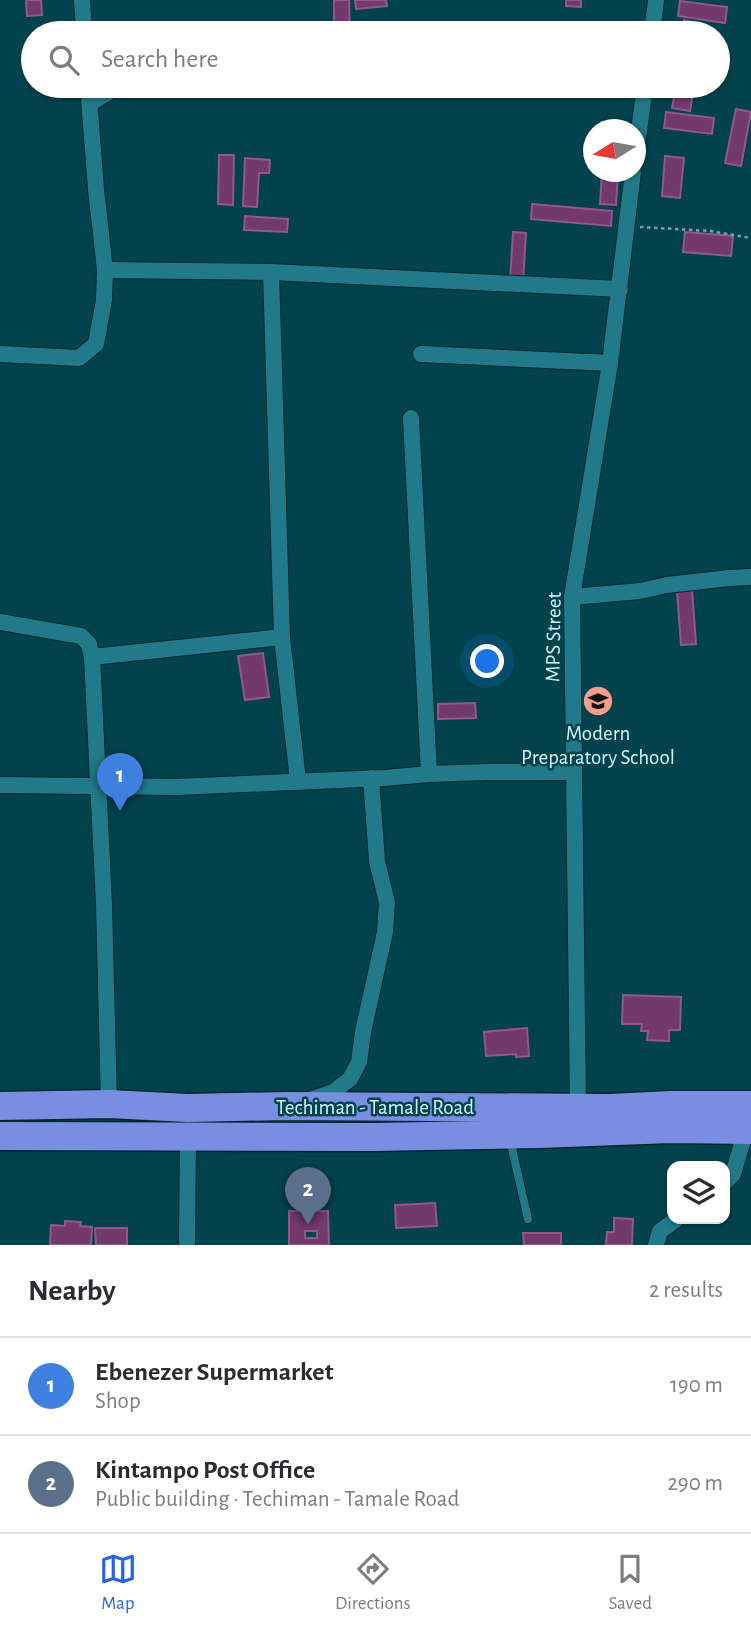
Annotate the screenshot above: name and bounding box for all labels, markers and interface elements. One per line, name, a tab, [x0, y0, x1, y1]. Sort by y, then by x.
search box	[21, 21, 730, 98]
icon: search	[45, 41, 83, 79]
text: Search here	[101, 46, 219, 72]
north arrow	[583, 119, 646, 182]
street label: MPS Street	[542, 591, 565, 682]
your location	[470, 644, 504, 678]
school or university icon: Modern Preparatory School	[581, 684, 615, 718]
place label: Modern Preparatory School	[521, 723, 675, 768]
pin: 1	[97, 753, 143, 811]
street label: Techiman - Tamale Road	[276, 1097, 474, 1118]
map controls	[667, 1161, 730, 1224]
button: layers	[667, 1161, 730, 1224]
pin: 2	[285, 1167, 331, 1225]
text: Nearby	[28, 1276, 116, 1306]
text: 2 results	[649, 1279, 723, 1302]
text: Ebenezer Supermarket	[95, 1359, 333, 1385]
text: 1	[47, 1374, 55, 1397]
text: 190 m	[670, 1374, 723, 1397]
text: Shop	[95, 1390, 141, 1413]
text: Kintampo Post Office	[95, 1457, 315, 1483]
text: 2	[46, 1472, 56, 1495]
text: 290 m	[667, 1472, 723, 1495]
text: Public building · Techiman - Tamale Road	[95, 1488, 459, 1511]
tab: Map	[99, 1550, 137, 1615]
tab: Directions	[335, 1550, 411, 1615]
tab: Saved	[609, 1550, 652, 1615]

